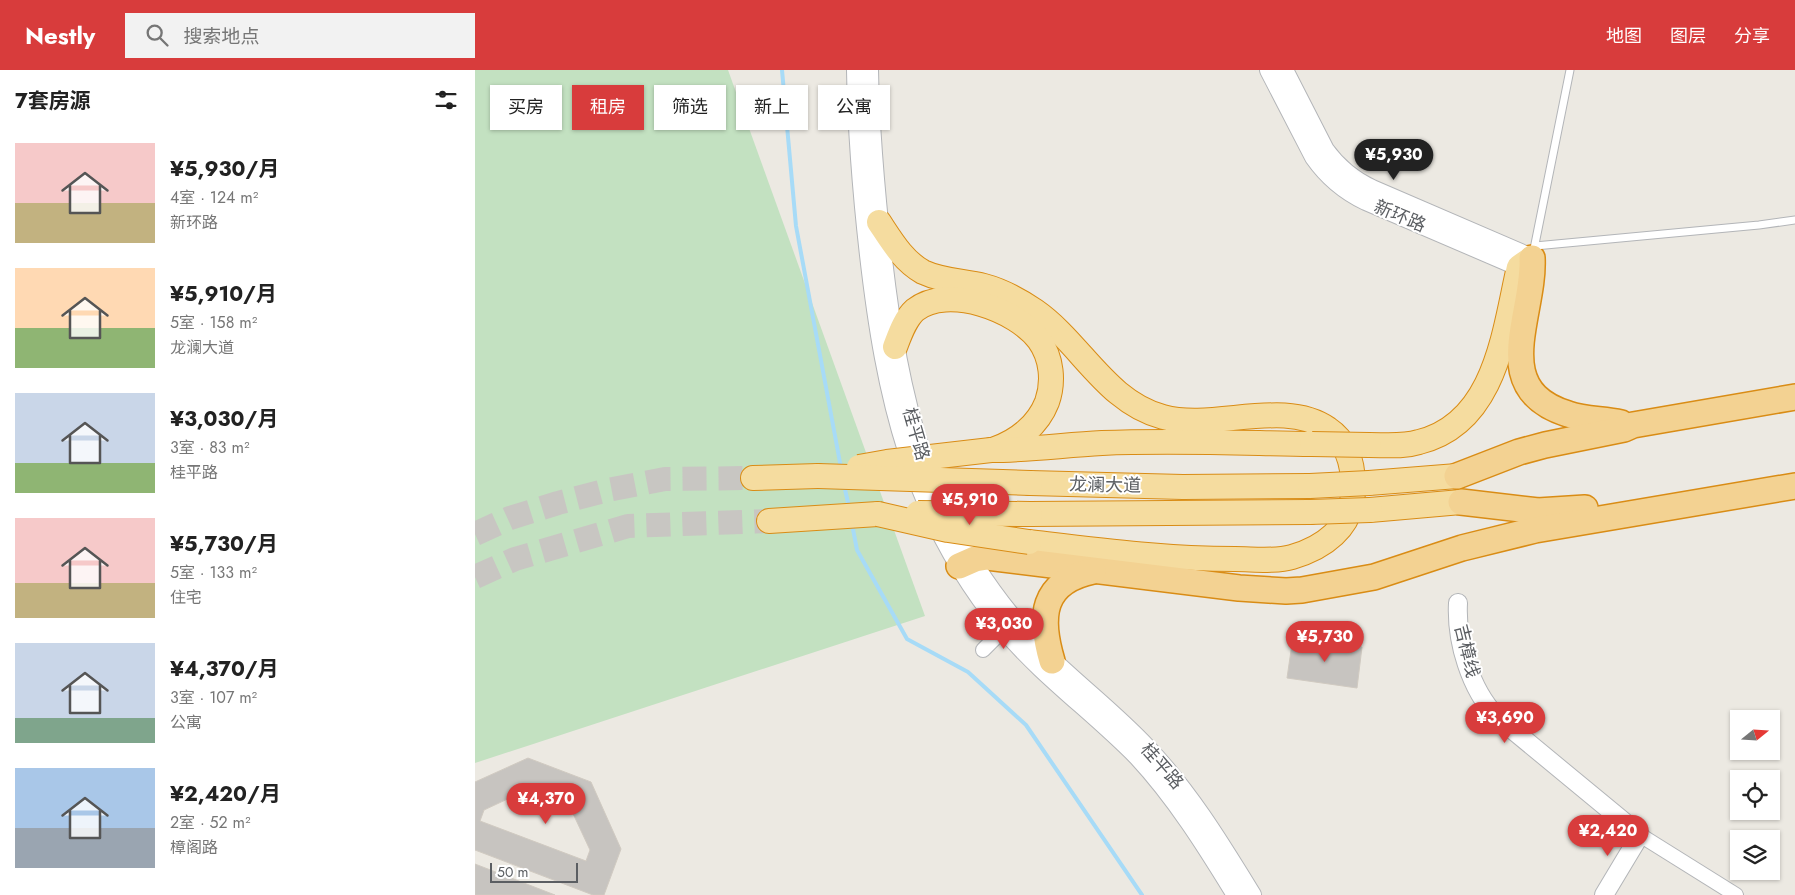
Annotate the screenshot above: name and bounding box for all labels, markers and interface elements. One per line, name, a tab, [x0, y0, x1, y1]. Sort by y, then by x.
search box	[125, 13, 475, 58]
text: Nestly	[25, 18, 95, 53]
icon: search	[143, 21, 171, 49]
text: 搜索地点	[183, 23, 259, 50]
text: 地图	[1606, 23, 1642, 49]
text: 图层	[1670, 23, 1706, 49]
text: 分享	[1734, 23, 1770, 49]
chip: 买房	[490, 85, 562, 130]
chip: 租房	[572, 85, 644, 130]
chip: 筛选	[654, 85, 726, 130]
chip: 新上	[736, 85, 808, 130]
chip: 公寓	[818, 85, 890, 130]
text: 7套房源	[15, 86, 91, 116]
icon: filters	[432, 86, 460, 114]
pin: ¥5,930	[1353, 138, 1435, 181]
text: ¥5,930	[1365, 143, 1423, 166]
text: ¥5,930/月	[170, 154, 279, 184]
icon: home	[55, 163, 115, 223]
text: 4室 · 124 m²	[170, 186, 258, 209]
street label: 新环路	[1370, 193, 1430, 239]
text: 新环路	[170, 211, 218, 234]
text: ¥5,910/月	[170, 279, 277, 309]
icon: home	[55, 288, 115, 348]
text: 5室 · 158 m²	[170, 311, 257, 334]
text: 龙澜大道	[170, 336, 234, 359]
text: ¥3,030/月	[170, 404, 278, 434]
street label: 桂平路	[896, 404, 936, 464]
icon: home	[55, 413, 115, 473]
text: 3室 · 83 m²	[170, 436, 249, 459]
text: 桂平路	[170, 461, 218, 484]
street label: 龙澜大道	[1069, 471, 1141, 499]
pin: ¥5,910	[929, 484, 1011, 526]
text: ¥5,910	[942, 488, 998, 511]
text: ¥5,730/月	[170, 529, 278, 559]
icon: home	[55, 538, 115, 598]
text: 5室 · 133 m²	[170, 561, 257, 584]
text: 住宅	[170, 586, 202, 609]
pin: ¥3,030	[963, 608, 1045, 650]
text: ¥3,030	[976, 612, 1032, 635]
pin: ¥5,730	[1284, 620, 1366, 663]
street label: 吉樟线	[1448, 622, 1486, 680]
text: ¥5,730	[1297, 625, 1353, 648]
text: ¥4,370/月	[170, 654, 279, 684]
icon: home	[55, 663, 115, 723]
text: 3室 · 107 m²	[170, 686, 257, 709]
pin: ¥3,690	[1464, 702, 1546, 744]
text: ¥3,690	[1476, 706, 1534, 729]
north arrow	[1730, 710, 1780, 760]
map controls	[1730, 710, 1780, 880]
text: 公寓	[170, 711, 202, 734]
street label: 桂平路	[1134, 737, 1190, 795]
button: locate	[1730, 770, 1780, 820]
text: ¥2,420/月	[170, 779, 281, 809]
pin: ¥4,370	[505, 782, 587, 825]
text: ¥4,370	[518, 787, 575, 810]
icon: home	[55, 788, 115, 848]
text: 2室 · 52 m²	[170, 811, 250, 834]
pin: ¥2,420	[1567, 814, 1649, 857]
text: ¥2,420	[1579, 819, 1637, 842]
button: layers	[1730, 830, 1780, 880]
text: 樟阁路	[170, 836, 218, 859]
scale bar	[490, 860, 577, 883]
text: 50 m	[497, 862, 528, 882]

